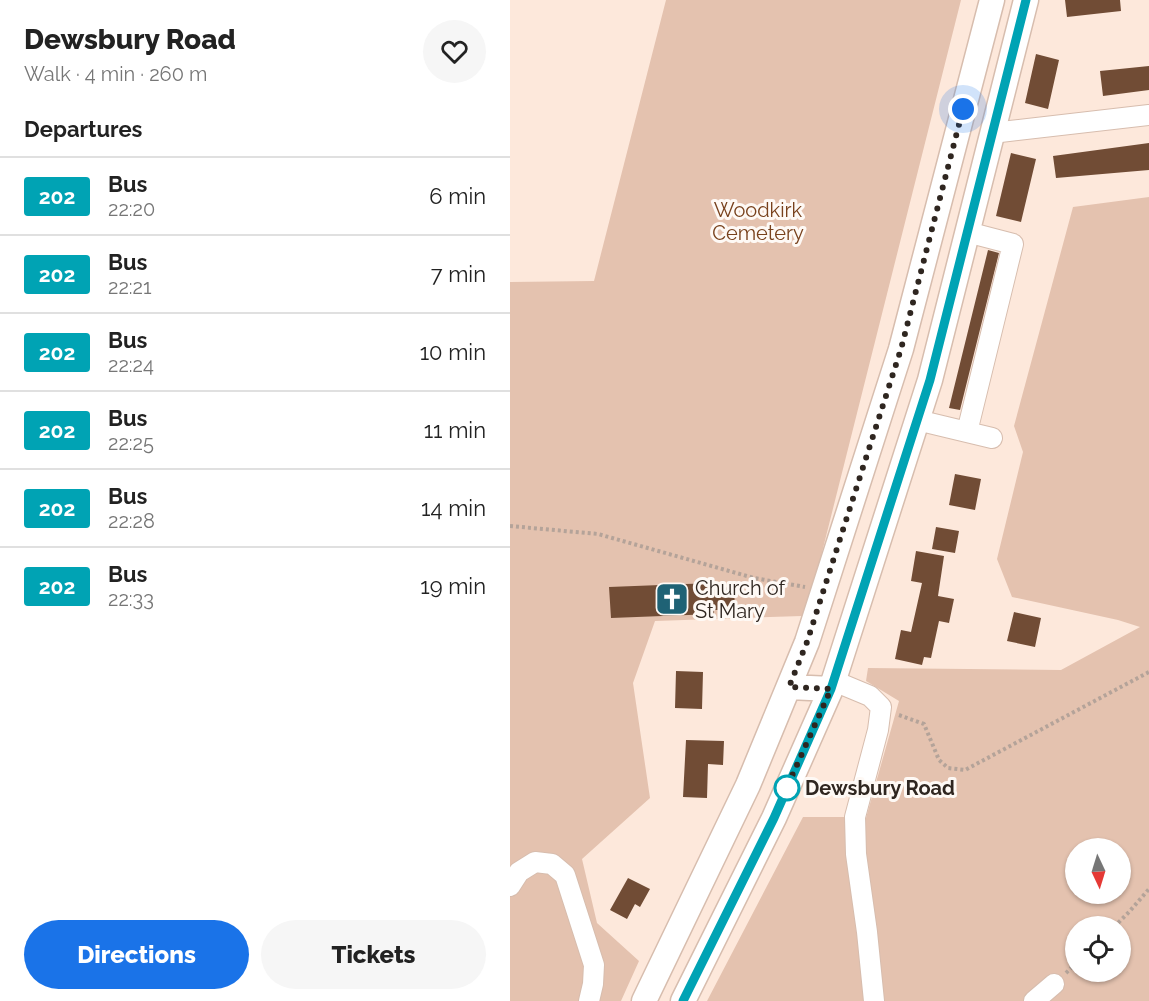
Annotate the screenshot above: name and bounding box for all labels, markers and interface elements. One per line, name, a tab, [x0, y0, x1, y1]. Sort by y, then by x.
button: heart	[423, 20, 486, 83]
text: Dewsbury Road	[24, 23, 236, 56]
text: Walk · 4 min · 260 m	[24, 62, 207, 86]
your location	[948, 94, 978, 124]
text: Departures	[24, 116, 142, 142]
text: Bus	[108, 171, 147, 197]
text: 6 min	[429, 183, 486, 209]
text: 202	[39, 184, 75, 209]
text: 22:20	[108, 197, 155, 221]
park label: Woodkirk Cemetery	[712, 198, 804, 245]
text: Bus	[108, 249, 147, 275]
text: 7 min	[431, 261, 486, 287]
text: 202	[39, 262, 75, 287]
text: 22:21	[108, 275, 152, 299]
text: Bus	[108, 327, 147, 353]
text: 10 min	[420, 339, 486, 365]
text: 202	[39, 340, 75, 365]
text: 22:24	[108, 353, 154, 377]
text: Bus	[108, 405, 147, 431]
text: 11 min	[424, 417, 486, 443]
text: 202	[39, 418, 75, 443]
text: 22:25	[108, 431, 154, 455]
text: Bus	[108, 483, 147, 509]
text: 14 min	[421, 495, 486, 521]
text: 202	[39, 496, 75, 521]
text: 22:28	[108, 509, 155, 533]
text: Bus	[108, 561, 147, 587]
text: 19 min	[420, 573, 486, 599]
text: 202	[39, 574, 75, 599]
place label: Church of St Mary	[695, 576, 786, 623]
church icon: Church of St Mary	[654, 581, 690, 617]
text: 22:33	[108, 587, 154, 611]
marker: Dewsbury Road	[774, 775, 800, 801]
place label: Dewsbury Road	[805, 776, 955, 800]
north arrow	[1065, 838, 1131, 904]
map controls	[1065, 838, 1131, 982]
button: locate	[1065, 916, 1131, 982]
button: Directions	[24, 920, 249, 989]
button: Tickets	[261, 920, 486, 989]

